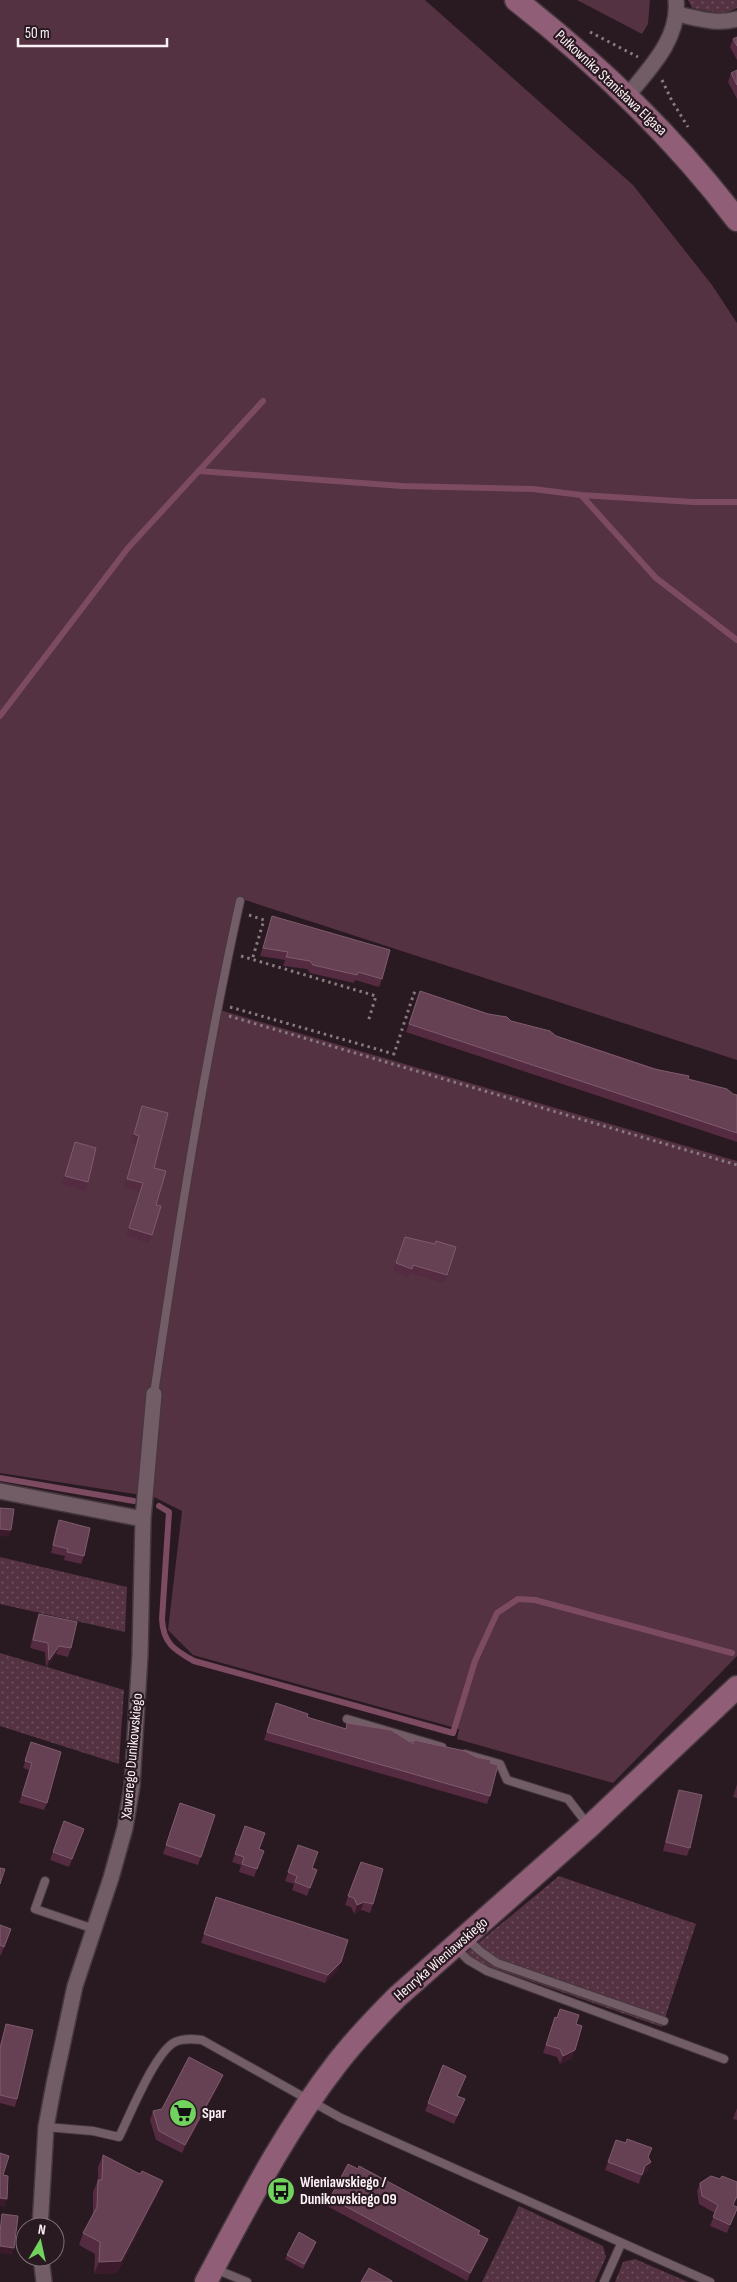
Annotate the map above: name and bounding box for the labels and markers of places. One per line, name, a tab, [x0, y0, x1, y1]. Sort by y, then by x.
supermarket icon: Spar	[168, 2098, 198, 2128]
place label: Spar	[202, 2104, 226, 2123]
place label: Wieniawskiego / Dunikowskiego 09	[300, 2173, 397, 2209]
bus stop icon: Wieniawskiego / Dunikowskiego 09	[266, 2176, 296, 2206]

